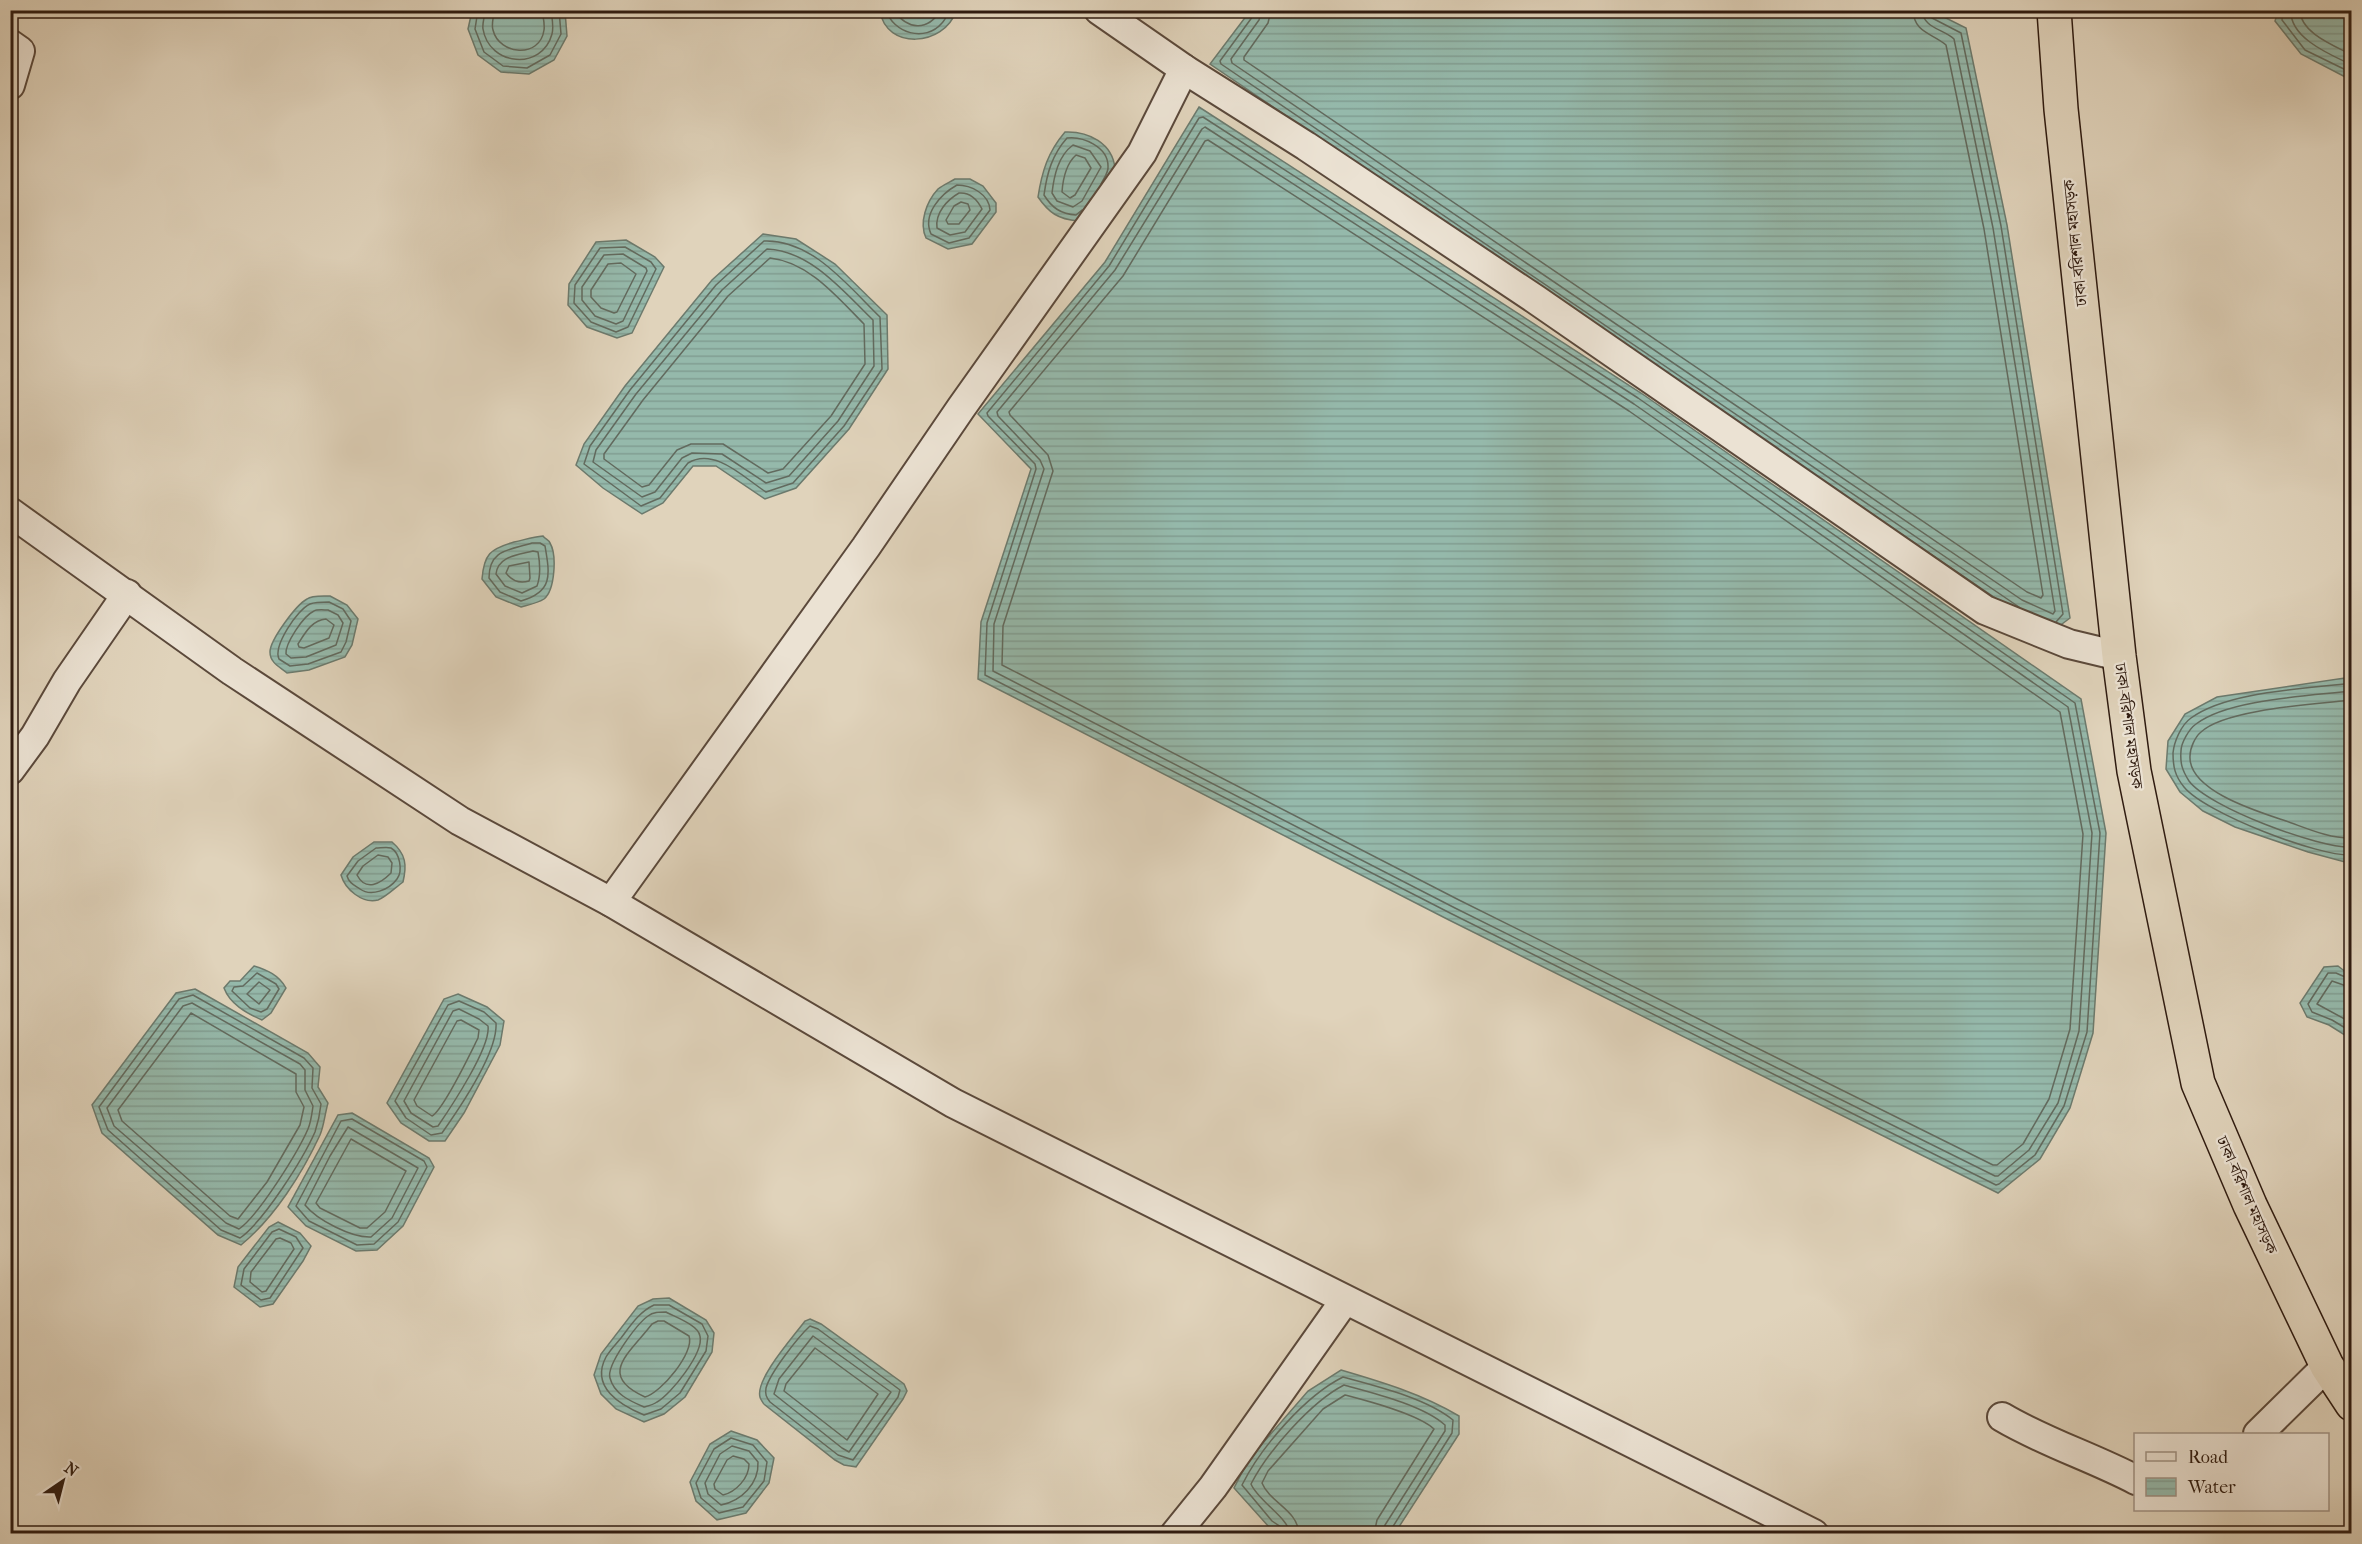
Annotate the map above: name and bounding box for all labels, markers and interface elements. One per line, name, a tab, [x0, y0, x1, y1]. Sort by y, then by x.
street label: ঢাকা-বরিশাল মহাসড়ক	[2059, 178, 2091, 308]
street label: ঢাকা-বরিশাল মহাসড়ক	[2111, 661, 2147, 791]
street label: ঢাকা-বরিশাল মহাসড়ক	[2212, 1132, 2282, 1257]
legend	[2134, 1433, 2329, 1511]
text: Road	[2188, 1447, 2228, 1468]
north arrow	[33, 1451, 93, 1511]
text: N	[61, 1458, 82, 1481]
text: Water	[2187, 1477, 2236, 1498]

